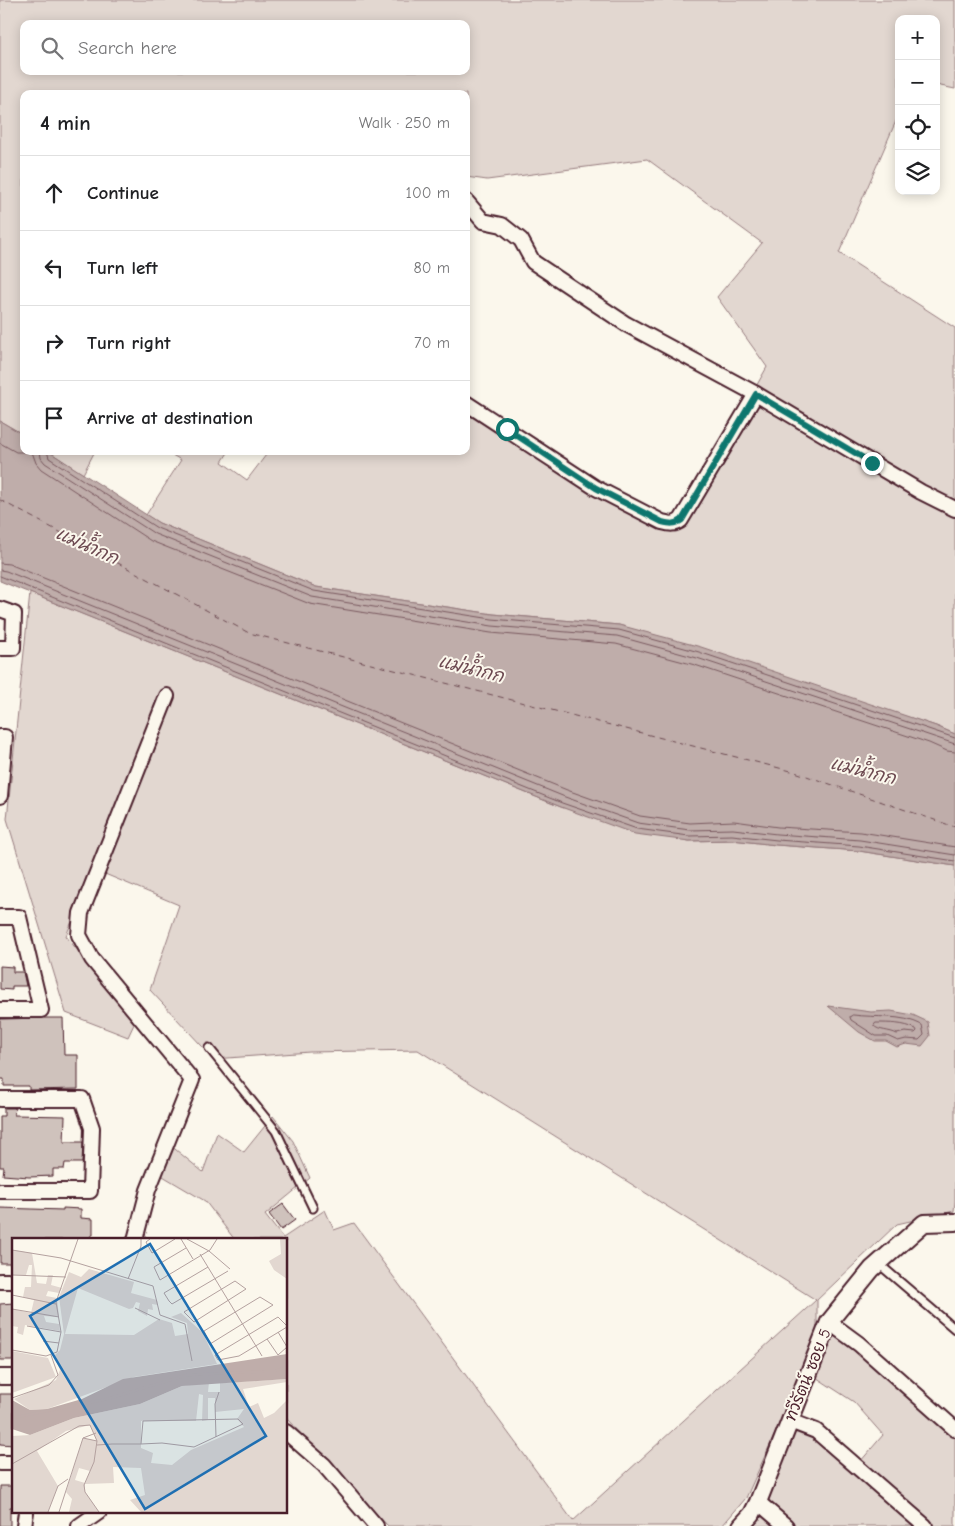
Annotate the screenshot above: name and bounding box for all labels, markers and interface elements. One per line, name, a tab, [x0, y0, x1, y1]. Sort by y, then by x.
map controls	[895, 15, 940, 195]
button: +	[895, 15, 940, 60]
search box	[20, 20, 470, 75]
icon: search	[38, 34, 66, 62]
text: Search here	[78, 37, 177, 59]
button: −	[895, 60, 940, 105]
button: locate	[895, 105, 940, 150]
text: 4 min	[40, 111, 91, 135]
text: Walk · 250 m	[359, 114, 450, 132]
button: layers	[895, 150, 940, 195]
icon: ahead	[40, 179, 68, 207]
text: Continue	[87, 182, 159, 204]
text: 100 m	[406, 184, 450, 202]
icon: left	[40, 254, 68, 282]
text: Turn left	[87, 257, 158, 279]
text: 80 m	[413, 259, 450, 277]
icon: right	[40, 329, 68, 357]
text: Turn right	[87, 332, 171, 354]
text: 70 m	[414, 334, 450, 352]
icon: arrive	[40, 404, 68, 432]
text: Arrive at destination	[87, 407, 253, 429]
route start	[496, 418, 519, 441]
route end	[861, 452, 884, 475]
water label: แม่น้ำกก	[52, 517, 126, 570]
water label: แม่น้ำกก	[436, 644, 509, 688]
water label: แม่น้ำกก	[828, 746, 901, 790]
inset map	[12, 1238, 288, 1514]
street label: ทวีรัตน์ ซอย 5	[778, 1325, 835, 1424]

